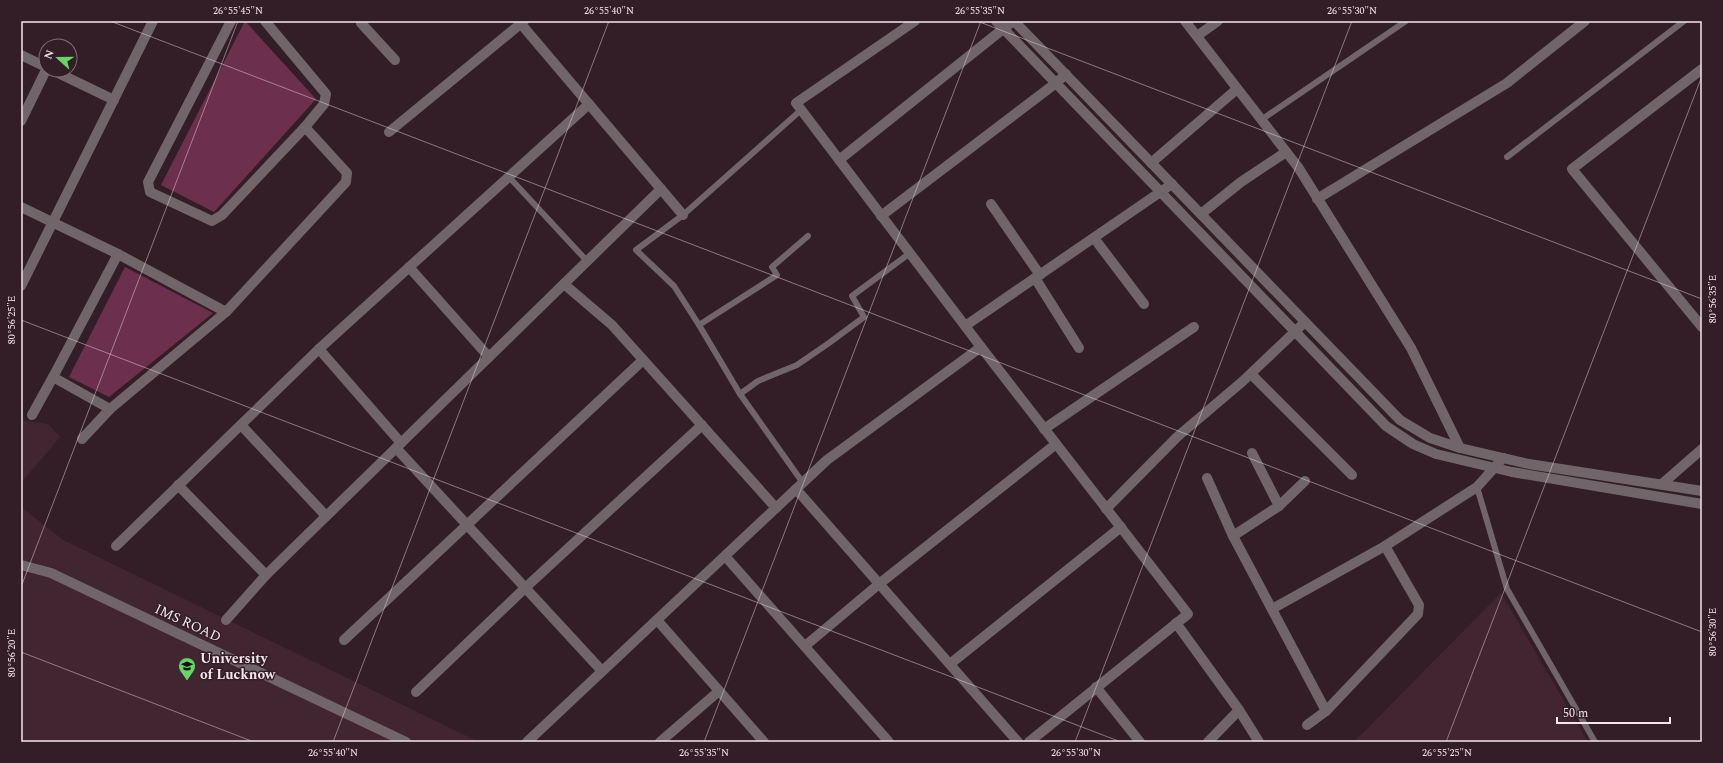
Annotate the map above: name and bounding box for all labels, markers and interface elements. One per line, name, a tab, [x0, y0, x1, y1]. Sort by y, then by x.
text: 26°55'45"N	[213, 3, 263, 19]
text: 26°55'40"N	[584, 3, 634, 19]
text: 26°55'35"N	[955, 3, 1005, 19]
text: 26°55'30"N	[1327, 3, 1377, 19]
north arrow	[38, 38, 78, 78]
text: N	[40, 47, 59, 62]
text: 80°56'35"E	[1705, 275, 1721, 323]
text: 80°56'25"E	[4, 296, 20, 344]
street label: IMS ROAD	[151, 598, 225, 648]
text: 80°56'30"E	[1705, 608, 1721, 656]
text: 80°56'20"E	[4, 629, 20, 677]
place label: University of Lucknow	[200, 648, 276, 685]
school or university icon: University of Lucknow	[177, 656, 197, 681]
scale bar	[1557, 699, 1670, 725]
text: 50 m	[1563, 704, 1588, 723]
text: 26°55'40"N	[308, 745, 358, 761]
text: 26°55'35"N	[679, 745, 729, 761]
text: 26°55'30"N	[1051, 745, 1101, 761]
text: 26°55'25"N	[1422, 745, 1472, 761]

